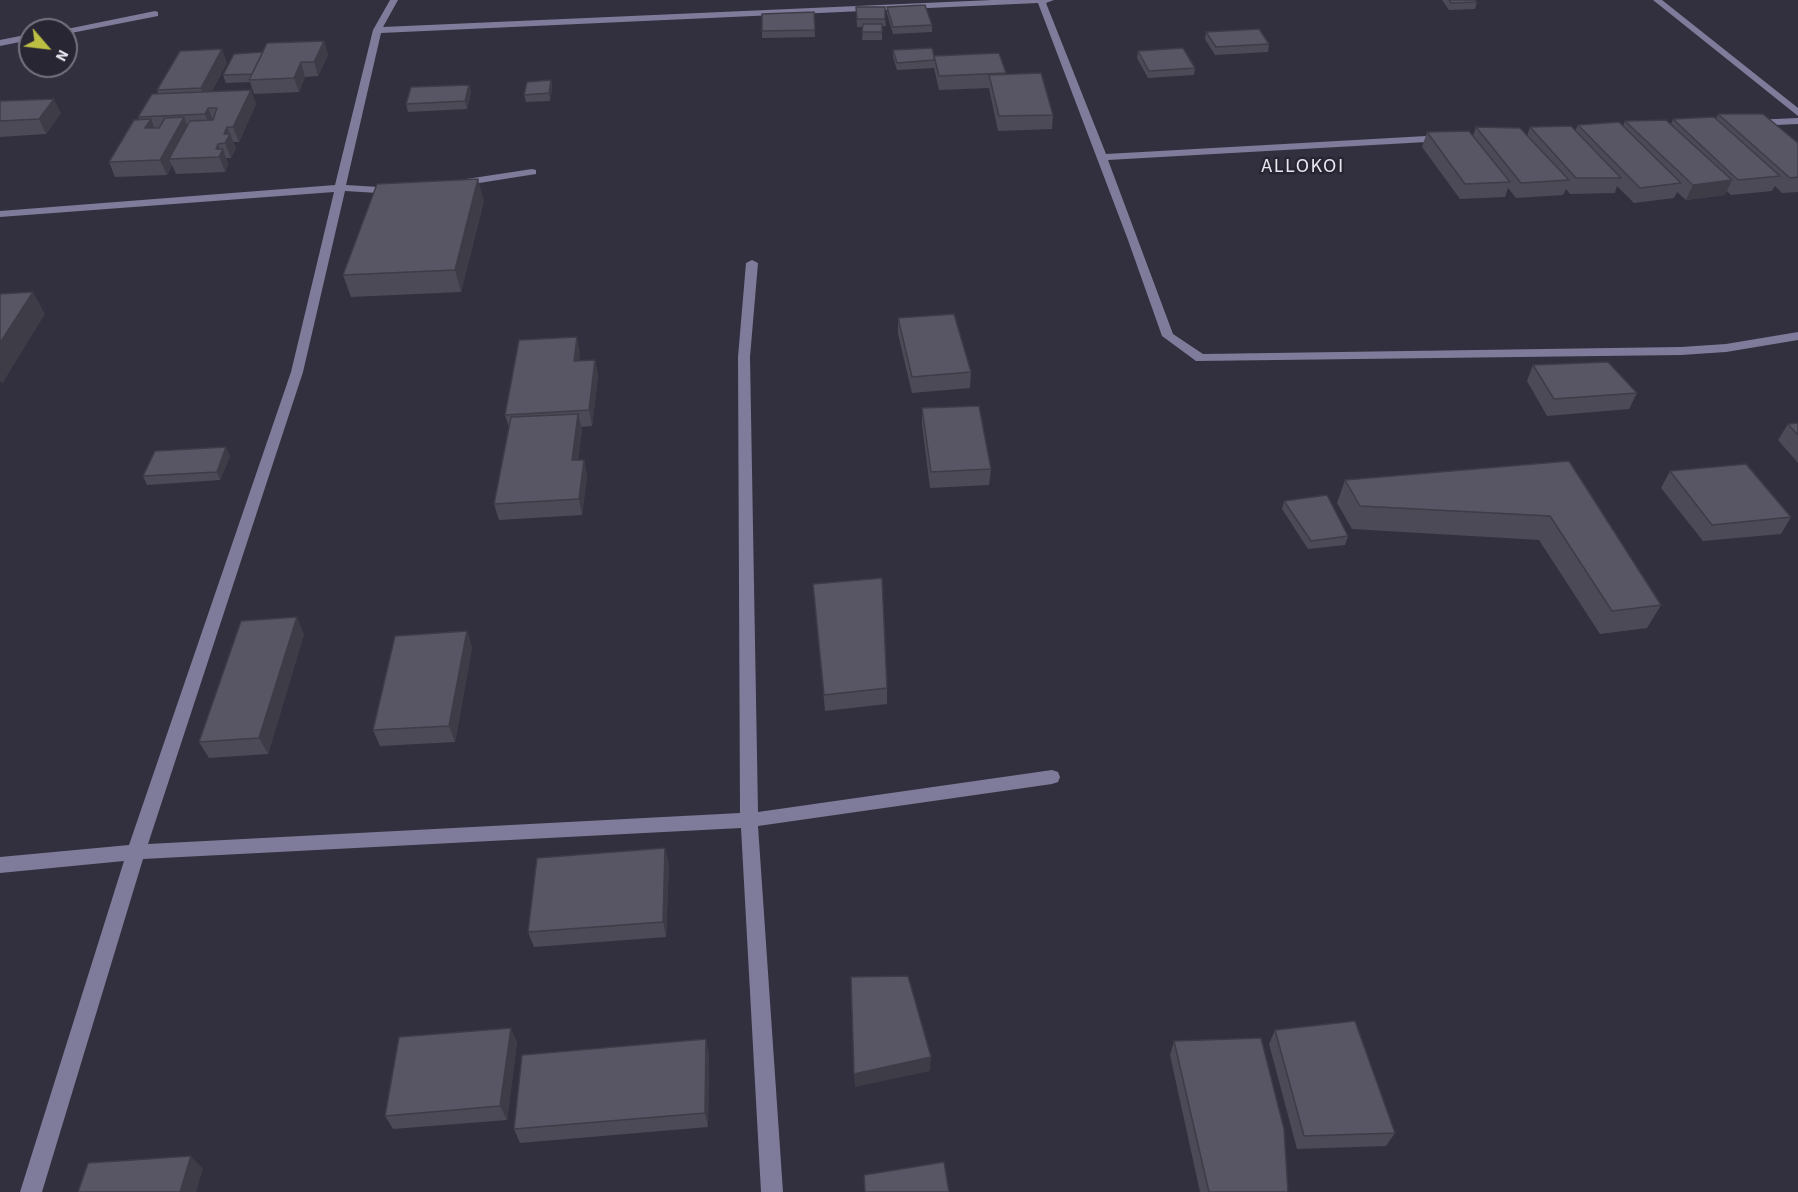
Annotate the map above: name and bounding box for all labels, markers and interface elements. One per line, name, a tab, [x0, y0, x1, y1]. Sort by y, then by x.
north arrow	[18, 18, 78, 78]
text: N	[50, 46, 74, 65]
district label: ALLOKOI	[1261, 156, 1345, 180]

